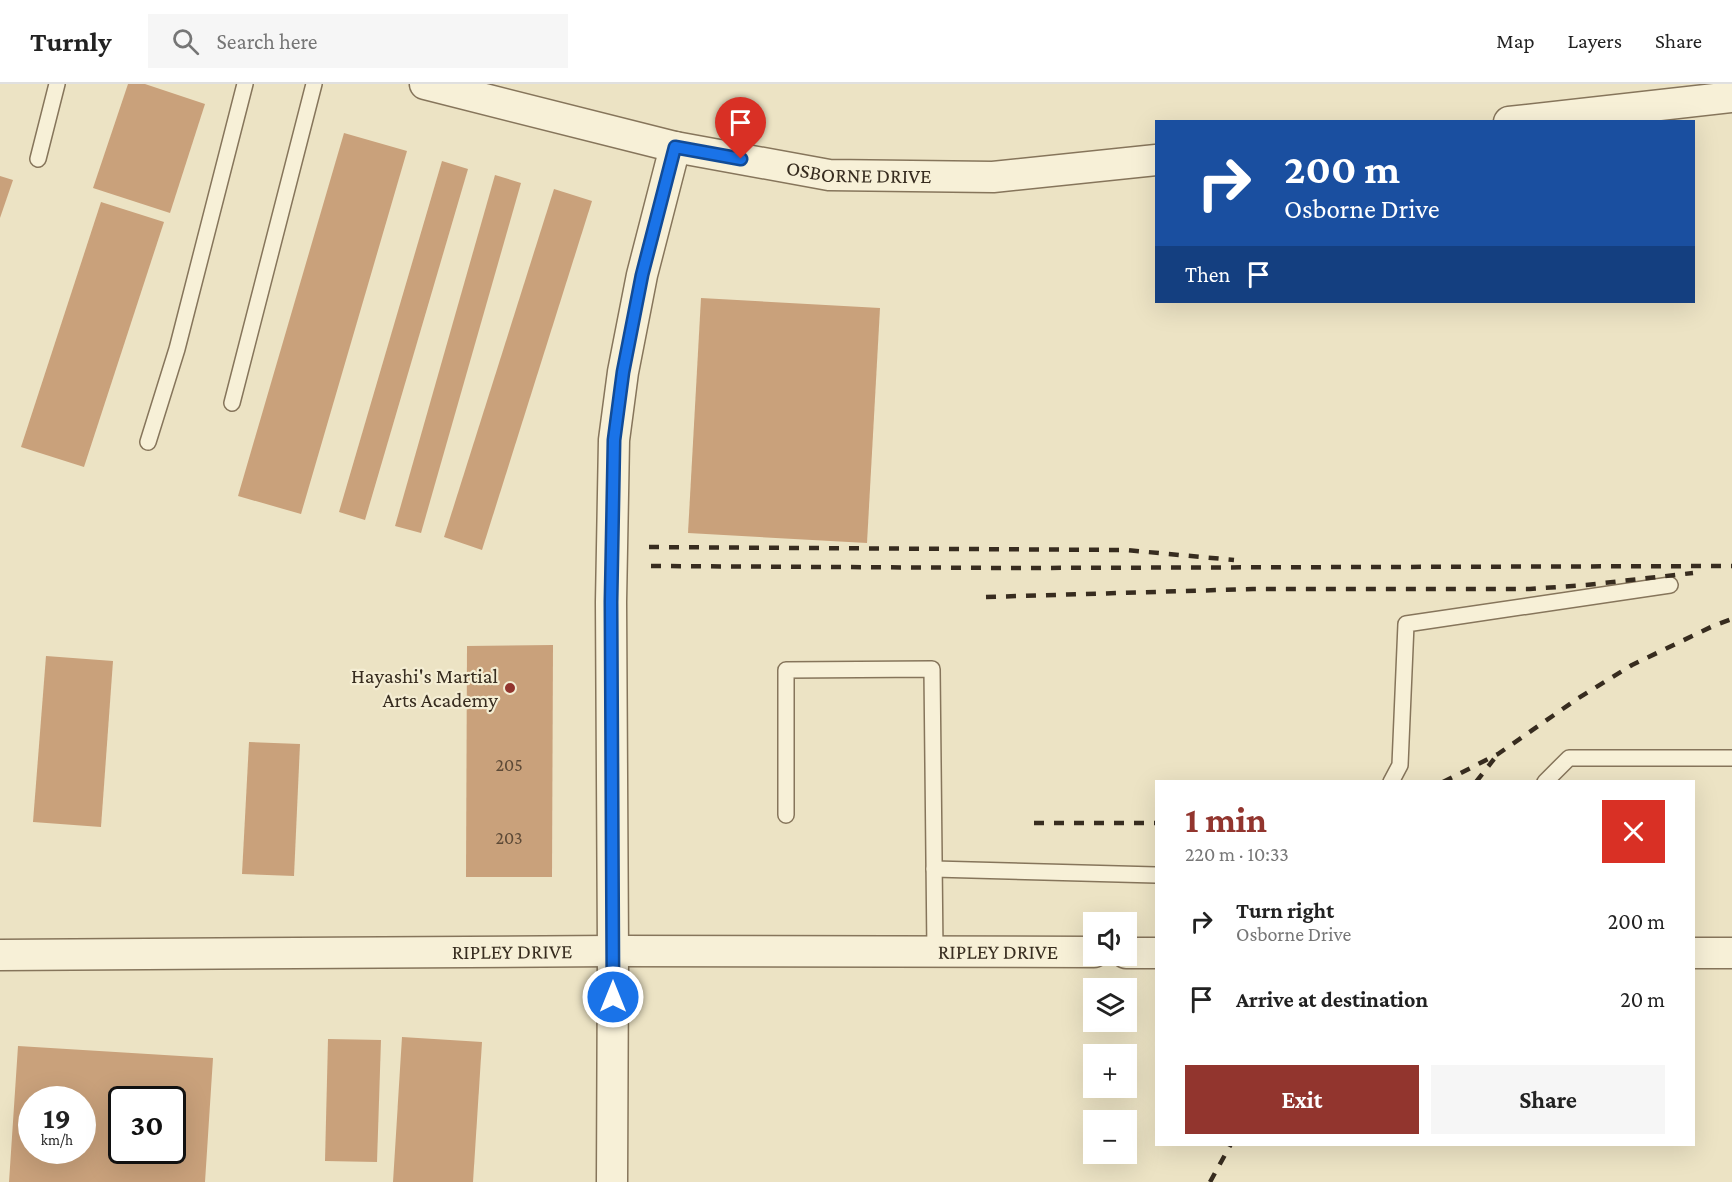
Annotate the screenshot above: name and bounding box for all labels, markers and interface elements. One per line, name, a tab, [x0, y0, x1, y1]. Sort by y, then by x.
search box	[148, 14, 568, 68]
icon: search	[169, 25, 202, 58]
text: Turnly	[30, 26, 112, 57]
text: Search here	[217, 29, 318, 54]
text: Map	[1496, 29, 1535, 53]
text: Layers	[1568, 29, 1622, 53]
text: Share	[1655, 29, 1702, 53]
pin	[715, 97, 766, 159]
icon: arrive	[724, 106, 757, 139]
icon: right	[1185, 144, 1263, 222]
text: 200 m	[1284, 145, 1400, 192]
street label: OSBORNE DRIVE	[784, 155, 932, 188]
text: Osborne Drive	[1284, 194, 1440, 224]
icon: arrive	[1242, 258, 1275, 291]
text: Then	[1185, 262, 1230, 287]
place label: Hayashi's Martial Arts Academy	[351, 664, 498, 712]
marker: Hayashi's Martial Arts Academy	[503, 681, 517, 695]
house number: 205	[495, 755, 523, 775]
text: 1 min	[1185, 800, 1267, 840]
button: close	[1602, 800, 1665, 863]
house number: 203	[495, 828, 523, 848]
text: 220 m · 10:33	[1185, 843, 1289, 865]
text: Turn right	[1236, 898, 1334, 923]
icon: right	[1185, 905, 1218, 938]
text: 200 m	[1608, 909, 1665, 934]
map controls	[1083, 912, 1137, 1164]
button: sound	[1083, 912, 1137, 966]
text: Osborne Drive	[1236, 923, 1351, 945]
street label: RIPLEY DRIVE	[452, 939, 572, 964]
street label: RIPLEY DRIVE	[938, 940, 1058, 964]
position arrow	[581, 965, 645, 1029]
button: layers	[1083, 978, 1137, 1032]
icon: arrive	[1185, 983, 1218, 1016]
text: Arrive at destination	[1236, 987, 1428, 1012]
text: 20 m	[1620, 987, 1665, 1012]
button: +	[1083, 1044, 1137, 1098]
button: Exit	[1185, 1065, 1419, 1134]
button: Share	[1431, 1065, 1665, 1134]
speed limit sign: 30	[108, 1086, 186, 1164]
text: 19	[43, 1101, 71, 1134]
button: −	[1083, 1110, 1137, 1164]
text: km/h	[41, 1132, 73, 1148]

